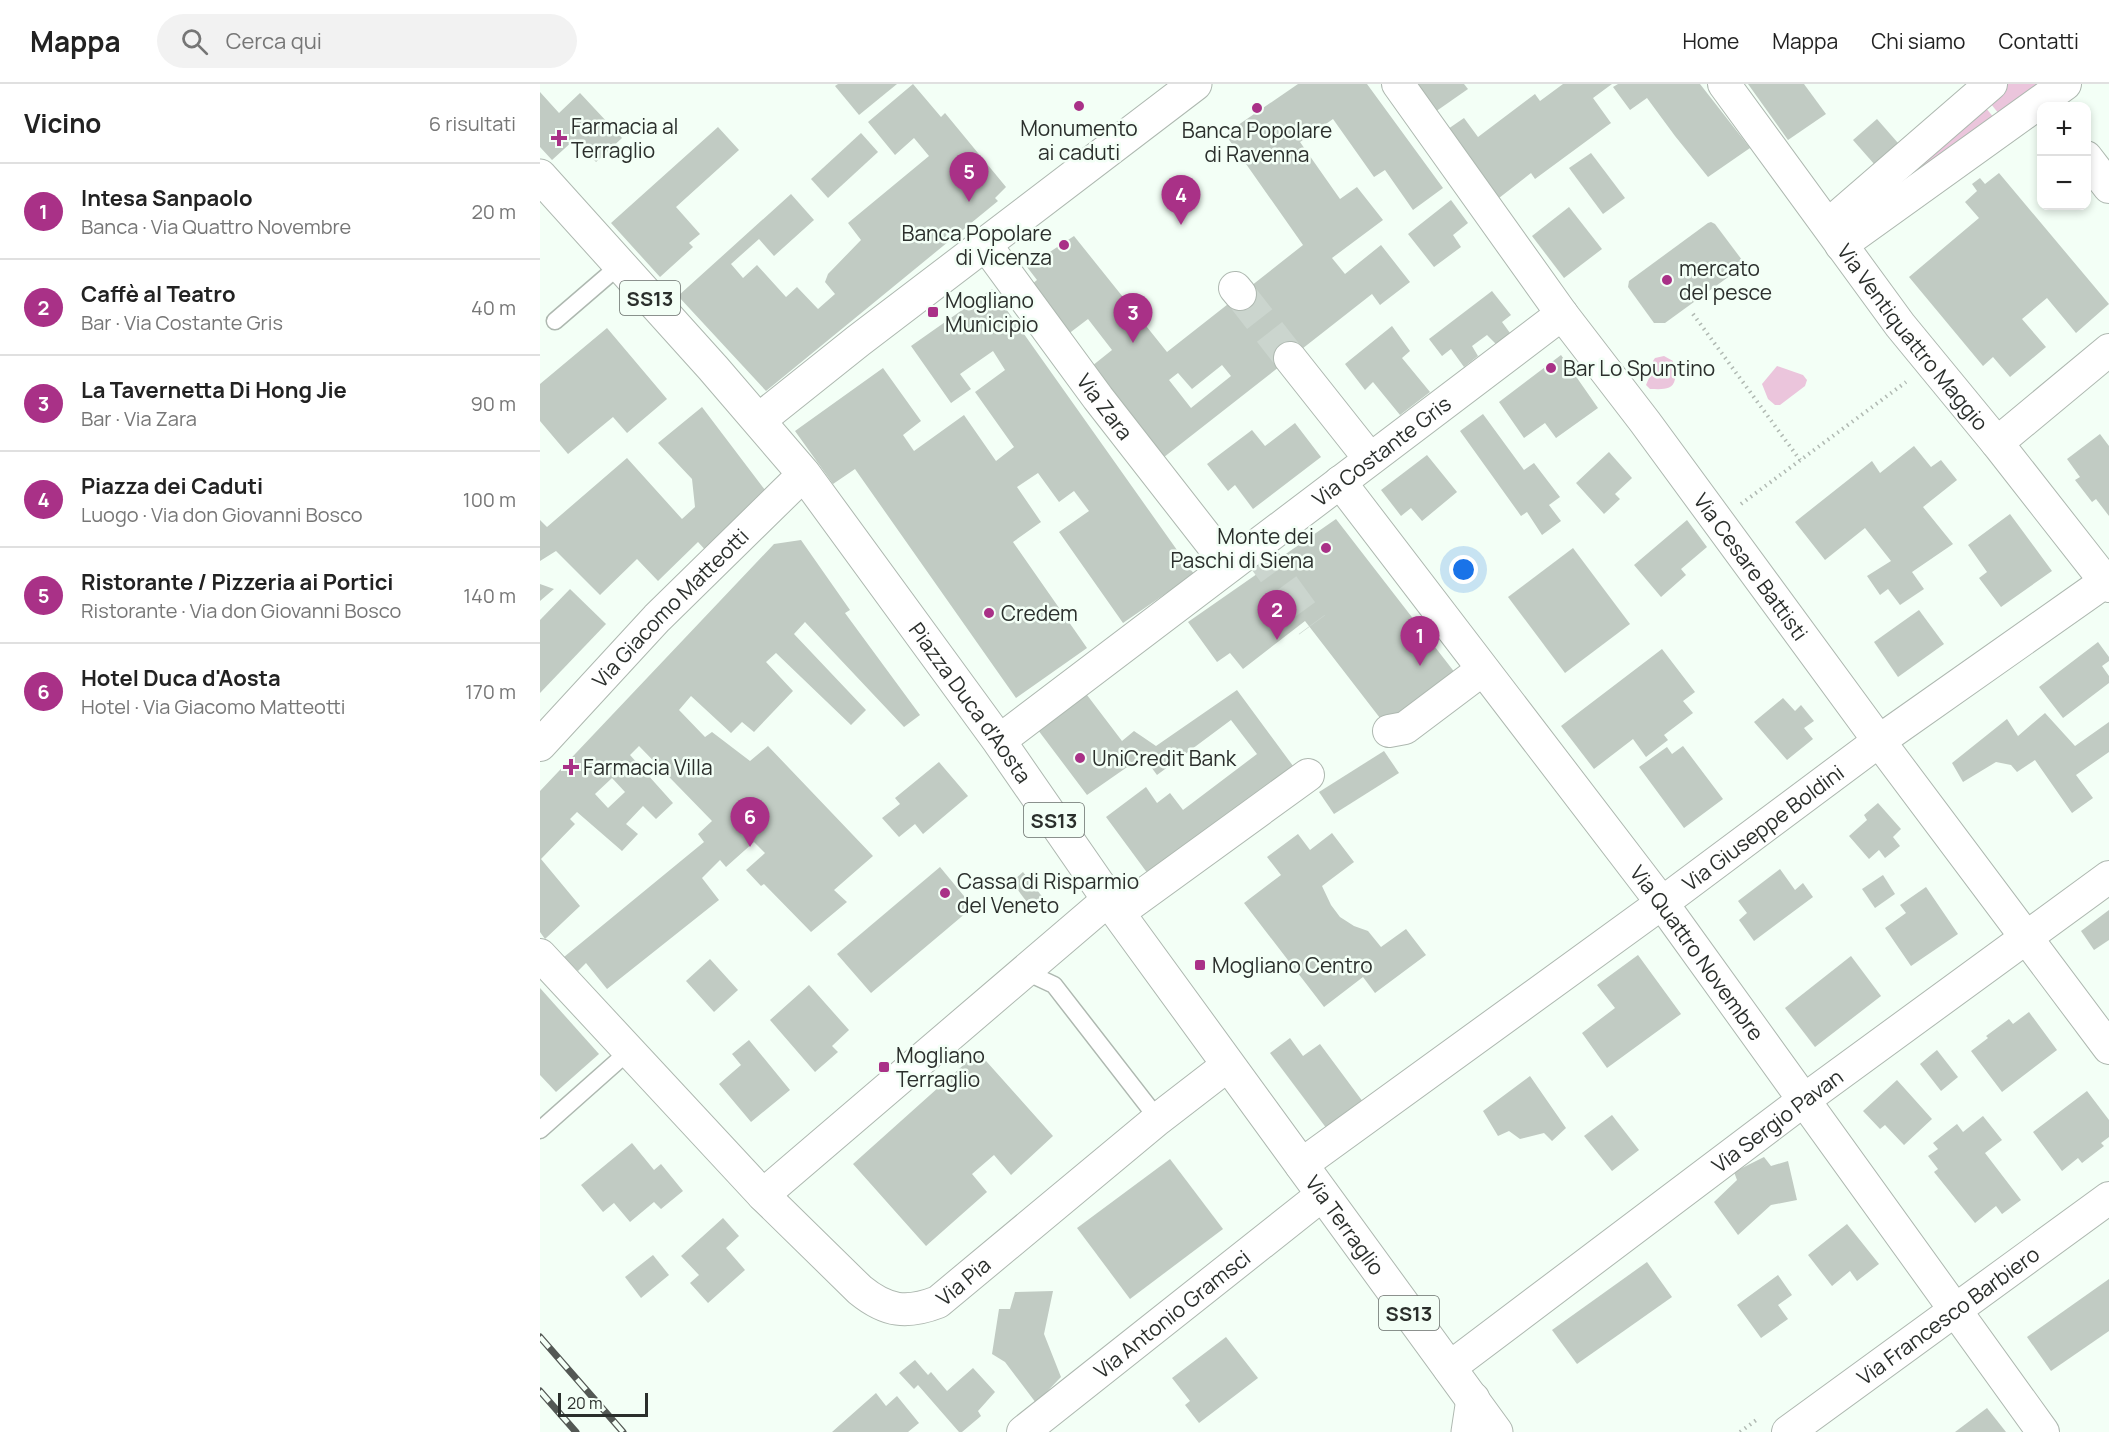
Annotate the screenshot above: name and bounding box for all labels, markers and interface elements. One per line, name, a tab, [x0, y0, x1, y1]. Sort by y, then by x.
search box	[157, 14, 577, 68]
text: Mappa	[30, 22, 121, 60]
icon: search	[178, 25, 211, 58]
text: Cerca qui	[226, 26, 322, 56]
text: Home	[1682, 27, 1739, 55]
text: Mappa	[1772, 27, 1838, 55]
text: Chi siamo	[1871, 27, 1966, 55]
text: Contatti	[1999, 27, 2079, 55]
marker: Monumento ai caduti	[1072, 99, 1086, 113]
marker: Banca Popolare di Ravenna	[1250, 101, 1264, 115]
map controls	[2037, 102, 2091, 210]
button: +	[2037, 102, 2091, 156]
text: Vicino	[24, 105, 101, 141]
text: 6 risultati	[429, 110, 516, 137]
place label: Farmacia al Terraglio	[571, 112, 679, 164]
place label: Monumento ai caduti	[1020, 114, 1138, 166]
place label: Banca Popolare di Ravenna	[1182, 116, 1332, 168]
marker: Farmacia al Terraglio	[552, 131, 566, 145]
pin: 5	[950, 152, 988, 202]
button: −	[2037, 156, 2091, 210]
pin: 4	[1162, 176, 1200, 225]
text: Intesa Sanpaolo	[81, 183, 253, 213]
text: 1	[39, 198, 48, 225]
text: 20 m	[471, 198, 516, 225]
text: Banca · Via Quattro Novembre	[81, 213, 351, 240]
place label: Banca Popolare di Vicenza	[902, 219, 1052, 271]
marker: Banca Popolare di Vicenza	[1057, 238, 1071, 252]
street label: Via Ventiquattro Maggio	[1831, 238, 1995, 436]
place label: mercato del pesce	[1679, 254, 1772, 306]
marker: mercato del pesce	[1660, 273, 1674, 287]
text: Caffè al Teatro	[81, 279, 235, 309]
road number: SS13	[620, 281, 680, 315]
place label: Mogliano Municipio	[945, 286, 1038, 338]
text: 2	[38, 294, 49, 321]
text: 40 m	[471, 294, 516, 321]
pin: 3	[1114, 294, 1152, 343]
marker: Mogliano Municipio	[926, 305, 940, 319]
text: Bar · Via Costante Gris	[81, 309, 283, 336]
place label: Bar Lo Spuntino	[1563, 354, 1715, 382]
marker: Bar Lo Spuntino	[1544, 361, 1558, 375]
street label: Via Zara	[1071, 368, 1139, 445]
text: La Tavernetta Di Hong Jie	[81, 375, 347, 405]
street label: Via Costante Gris	[1307, 389, 1456, 513]
text: 3	[38, 390, 49, 417]
text: 90 m	[470, 390, 516, 417]
text: Bar · Via Zara	[81, 405, 197, 432]
text: Piazza dei Caduti	[81, 471, 263, 501]
text: 4	[37, 486, 50, 513]
text: 100 m	[463, 486, 516, 513]
street label: Via Cesare Battisti	[1688, 487, 1814, 646]
text: Luogo · Via don Giovanni Bosco	[81, 501, 363, 528]
street label: Via Giacomo Matteotti	[586, 522, 754, 694]
place label: Monte dei Paschi di Siena	[1170, 522, 1314, 574]
marker: Monte dei Paschi di Siena	[1319, 541, 1333, 555]
your location	[1449, 555, 1478, 584]
text: Ristorante / Pizzeria ai Portici	[81, 567, 393, 597]
text: 5	[38, 582, 49, 609]
text: 140 m	[463, 582, 516, 609]
pin: 2	[1258, 590, 1296, 640]
text: Ristorante · Via don Giovanni Bosco	[81, 597, 401, 624]
place label: Credem	[1001, 599, 1078, 627]
marker: Credem	[982, 606, 996, 620]
pin: 1	[1400, 616, 1440, 666]
street label: Piazza Duca d'Aosta	[903, 617, 1038, 789]
text: Hotel Duca d'Aosta	[81, 663, 281, 693]
text: 6	[37, 678, 50, 705]
text: 170 m	[465, 678, 516, 705]
text: Hotel · Via Giacomo Matteotti	[81, 693, 345, 720]
place label: UniCredit Bank	[1092, 744, 1237, 772]
marker: UniCredit Bank	[1073, 751, 1087, 765]
place label: Farmacia Villa	[583, 753, 713, 781]
street label: Via Giuseppe Boldini	[1677, 758, 1849, 897]
marker: Farmacia Villa	[564, 760, 578, 774]
pin: 6	[730, 798, 770, 847]
road number: SS13	[1024, 803, 1084, 837]
street label: Via Quattro Novembre	[1624, 859, 1771, 1046]
place label: Cassa di Risparmio del Veneto	[957, 867, 1139, 919]
marker: Cassa di Risparmio del Veneto	[938, 886, 952, 900]
place label: Mogliano Centro	[1212, 951, 1373, 979]
marker: Mogliano Centro	[1193, 958, 1207, 972]
place label: Mogliano Terraglio	[896, 1041, 985, 1093]
marker: Mogliano Terraglio	[877, 1060, 891, 1074]
street label: Via Sergio Pavan	[1706, 1062, 1848, 1179]
street label: Via Terraglio	[1299, 1169, 1391, 1281]
street label: Via Francesco Barbiero	[1851, 1240, 2045, 1391]
street label: Via Antonio Gramsci	[1088, 1243, 1256, 1385]
street label: Via Pia	[930, 1250, 996, 1312]
road number: SS13	[1379, 1296, 1439, 1330]
scale bar	[558, 1390, 648, 1418]
text: 20 m	[567, 1392, 603, 1414]

